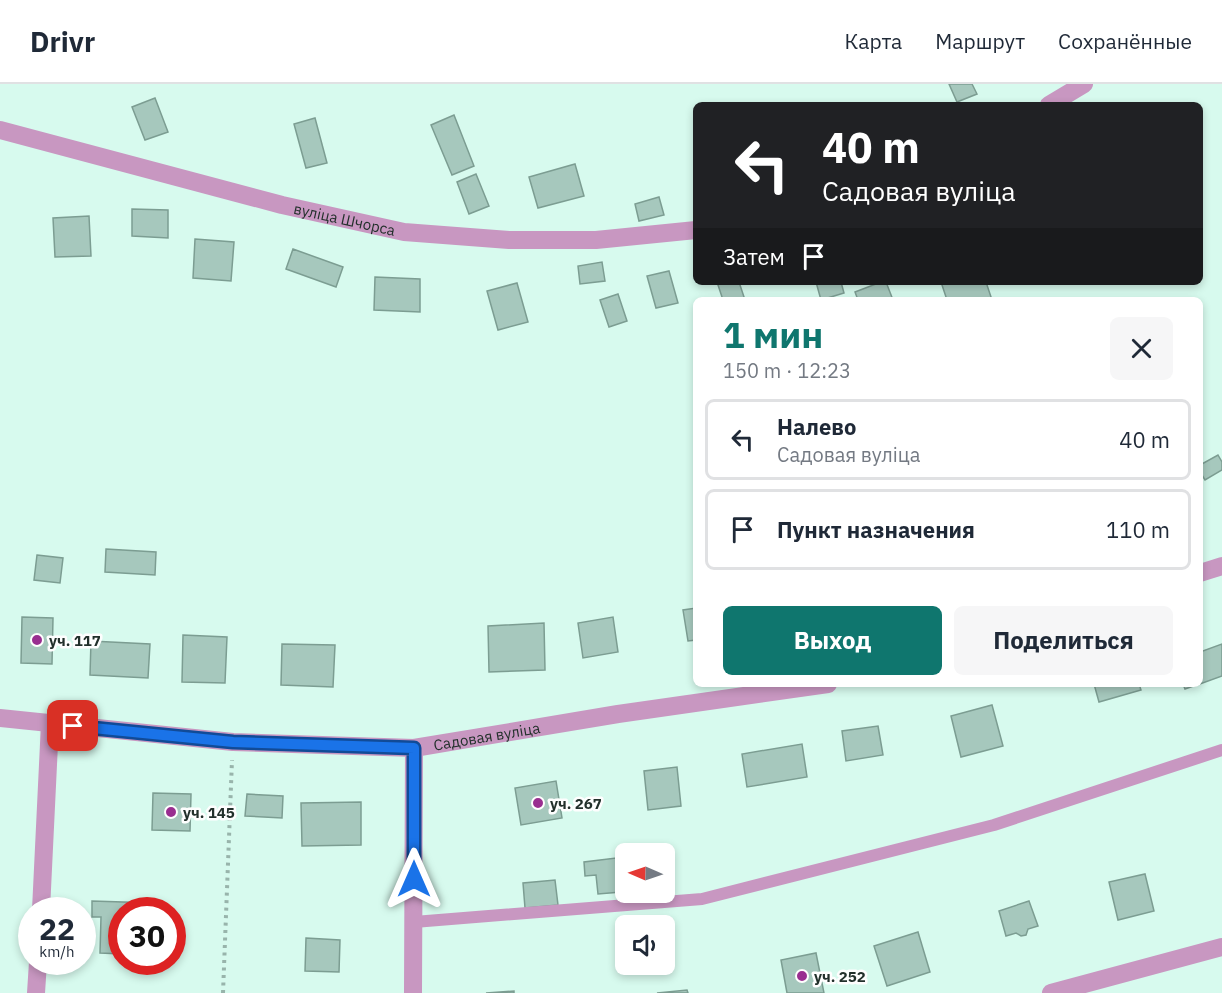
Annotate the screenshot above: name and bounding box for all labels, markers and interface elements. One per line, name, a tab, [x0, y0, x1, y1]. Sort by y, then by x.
text: Drivr	[30, 23, 95, 60]
text: Карта	[844, 27, 902, 55]
text: Маршрут	[935, 27, 1025, 55]
text: Сохранённые	[1058, 27, 1192, 55]
text: 40 m	[822, 120, 920, 175]
icon: left	[723, 126, 801, 204]
text: Садовая вуліца	[822, 173, 1016, 208]
street label: вуліца Шчорса	[292, 198, 397, 239]
icon: arrive	[797, 240, 830, 273]
text: Затем	[723, 242, 785, 271]
text: 1 мин	[723, 311, 823, 358]
button: close	[1110, 317, 1173, 380]
text: 150 m · 12:23	[723, 357, 851, 384]
text: Налево	[777, 412, 856, 441]
icon: left	[726, 423, 759, 456]
text: 40 m	[1119, 425, 1170, 454]
text: Садовая вуліца	[777, 441, 921, 468]
icon: arrive	[726, 513, 759, 546]
text: Пункт назначения	[777, 515, 975, 544]
text: 110 m	[1106, 515, 1170, 544]
button: Выход	[723, 606, 942, 675]
button: Поделиться	[954, 606, 1173, 675]
place label: уч. 117	[49, 631, 101, 650]
marker: уч. 117	[30, 633, 44, 647]
pin	[47, 700, 98, 751]
icon: arrive	[56, 709, 89, 742]
street label: Садовая вуліца	[432, 718, 541, 754]
place label: уч. 267	[550, 794, 602, 813]
marker: уч. 267	[531, 796, 545, 810]
place label: уч. 145	[183, 803, 235, 822]
marker: уч. 145	[164, 805, 178, 819]
north arrow	[615, 843, 675, 903]
map controls	[615, 843, 675, 975]
position arrow	[382, 847, 446, 911]
speed limit sign: 30	[108, 897, 186, 975]
text: 22	[39, 909, 75, 948]
button: sound	[615, 915, 675, 975]
text: km/h	[39, 942, 75, 961]
place label: уч. 252	[814, 967, 866, 986]
marker: уч. 252	[795, 969, 809, 983]

